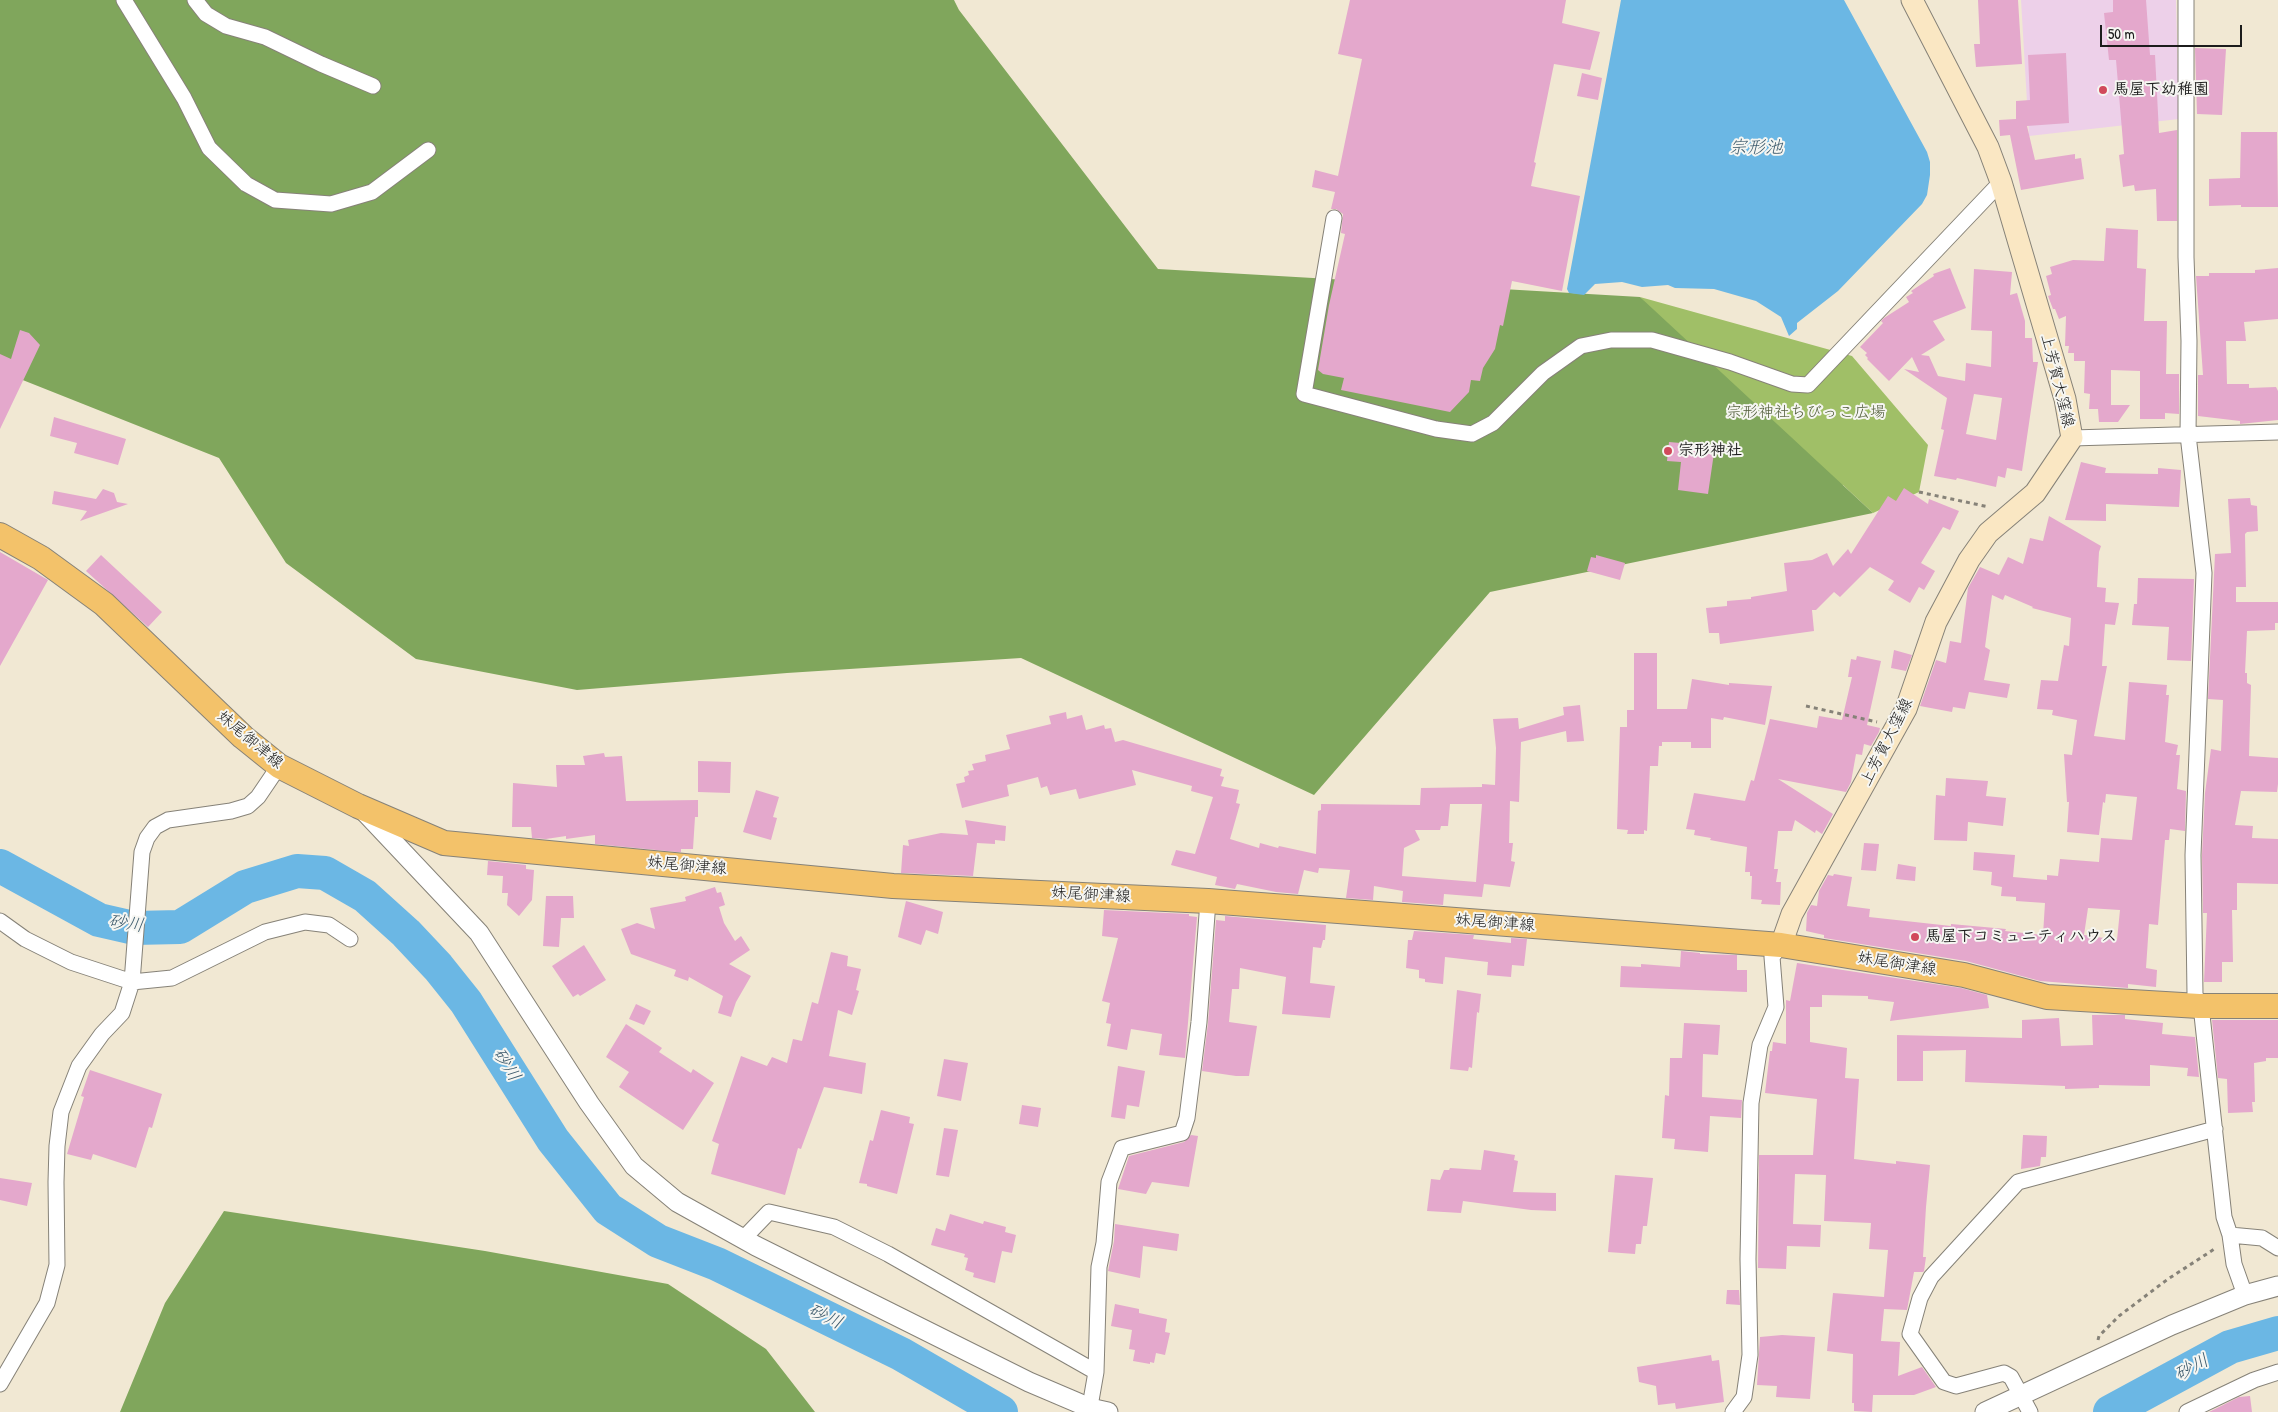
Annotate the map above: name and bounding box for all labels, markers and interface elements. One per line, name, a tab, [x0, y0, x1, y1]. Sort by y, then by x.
scale bar	[2103, 15, 2246, 47]
text: 50 m	[2108, 23, 2135, 44]
place label: 馬屋下幼稚園	[2113, 80, 2209, 100]
marker: 馬屋下幼稚園	[2097, 84, 2109, 96]
water label: 宗形池	[1729, 137, 1783, 159]
street label: 上芳賀大窪線	[2036, 332, 2078, 430]
park label: 宗形神社ちびっこ広場	[1726, 403, 1886, 423]
place label: 宗形神社	[1678, 441, 1742, 461]
marker: 宗形神社	[1662, 445, 1674, 457]
street label: 上芳賀大窪線	[1857, 695, 1917, 789]
street label: 妹尾御津線	[213, 707, 287, 773]
street label: 妹尾御津線	[646, 853, 728, 879]
street label: 妹尾御津線	[1051, 883, 1131, 907]
water label: 砂川	[107, 911, 145, 937]
street label: 妹尾御津線	[1454, 911, 1536, 935]
place label: 馬屋下コミュニティハウス	[1925, 927, 2117, 947]
marker: 馬屋下コミュニティハウス	[1909, 931, 1921, 943]
street label: 妹尾御津線	[1856, 948, 1938, 980]
water label: 砂川	[487, 1044, 525, 1086]
water label: 砂川	[804, 1299, 846, 1335]
water label: 砂川	[2171, 1350, 2213, 1386]

